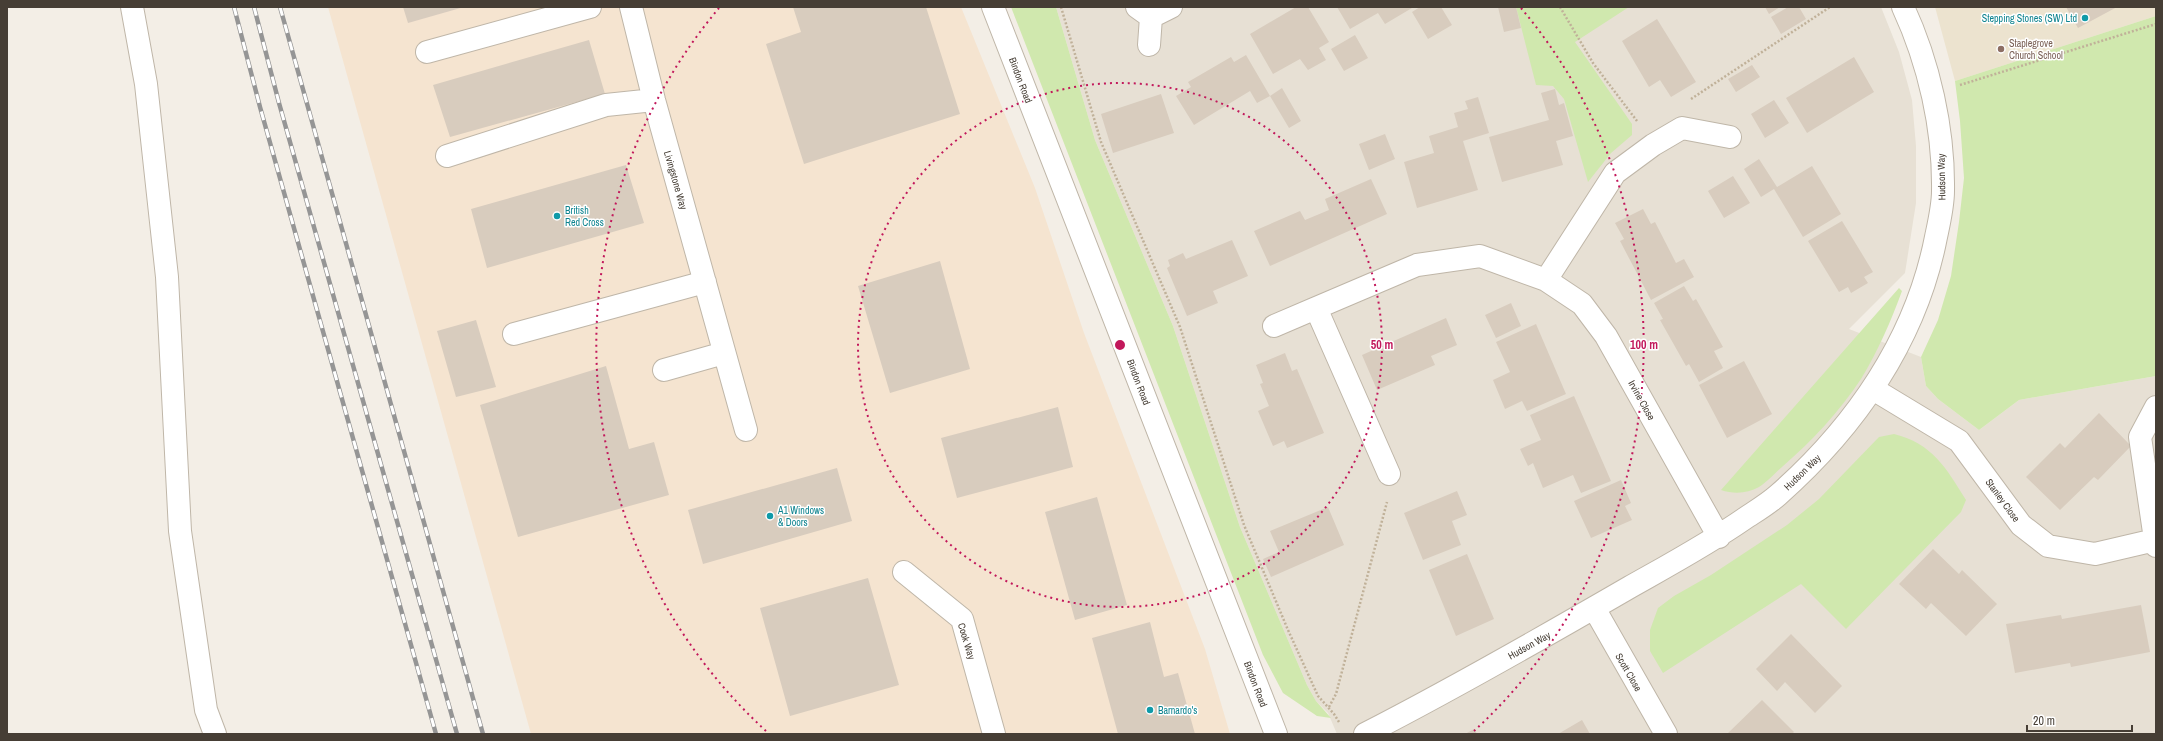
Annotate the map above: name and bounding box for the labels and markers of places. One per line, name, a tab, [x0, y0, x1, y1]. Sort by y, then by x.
place label: Stepping Stones (SW) Ltd	[1982, 12, 2077, 25]
marker: Stepping Stones (SW) Ltd	[2080, 13, 2090, 23]
place label: Staplegrove Church School	[2009, 37, 2063, 62]
marker: Staplegrove Church School	[1996, 44, 2006, 54]
place label: British Red Cross	[565, 204, 604, 229]
marker: British Red Cross	[552, 211, 562, 221]
centre of rings	[1113, 338, 1127, 352]
place label: A1 Windows & Doors	[777, 504, 824, 529]
marker: A1 Windows & Doors	[765, 511, 775, 521]
place label: Barnardo's	[1158, 704, 1197, 717]
marker: Barnardo's	[1145, 705, 1155, 715]

